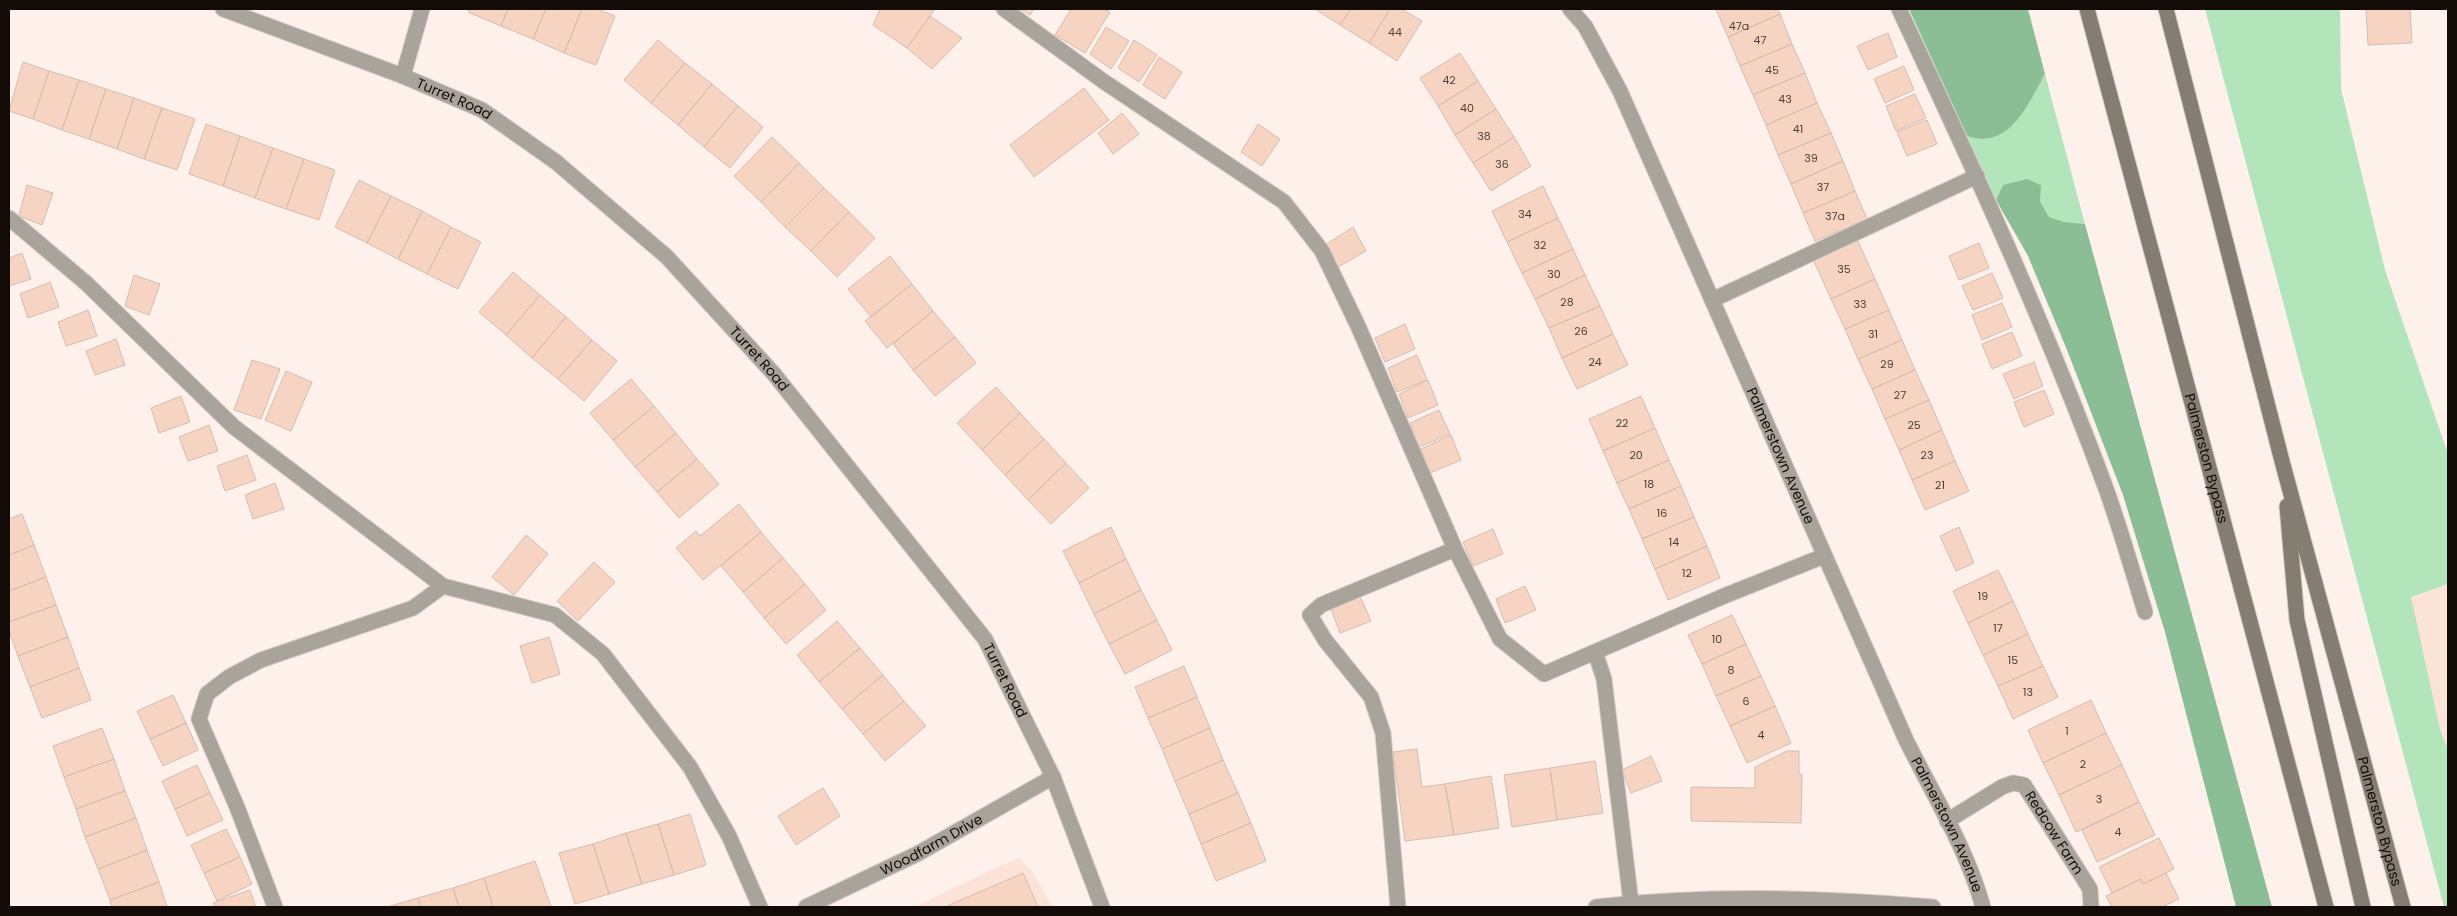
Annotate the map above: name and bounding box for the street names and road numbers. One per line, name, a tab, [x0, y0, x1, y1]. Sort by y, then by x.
street label: Turret Road	[413, 73, 496, 124]
street label: Turret Road	[725, 322, 794, 395]
street label: Palmerstown Avenue	[1742, 384, 1820, 528]
street label: Palmerston Bypass	[2180, 391, 2233, 525]
street label: Turret Road	[979, 640, 1032, 721]
street label: Palmerstown Avenue	[1906, 753, 1988, 895]
street label: Palmerston Bypass	[2353, 754, 2407, 888]
street label: Redcow Farm	[2020, 787, 2088, 878]
street label: Woodfarm Drive	[877, 809, 986, 880]

